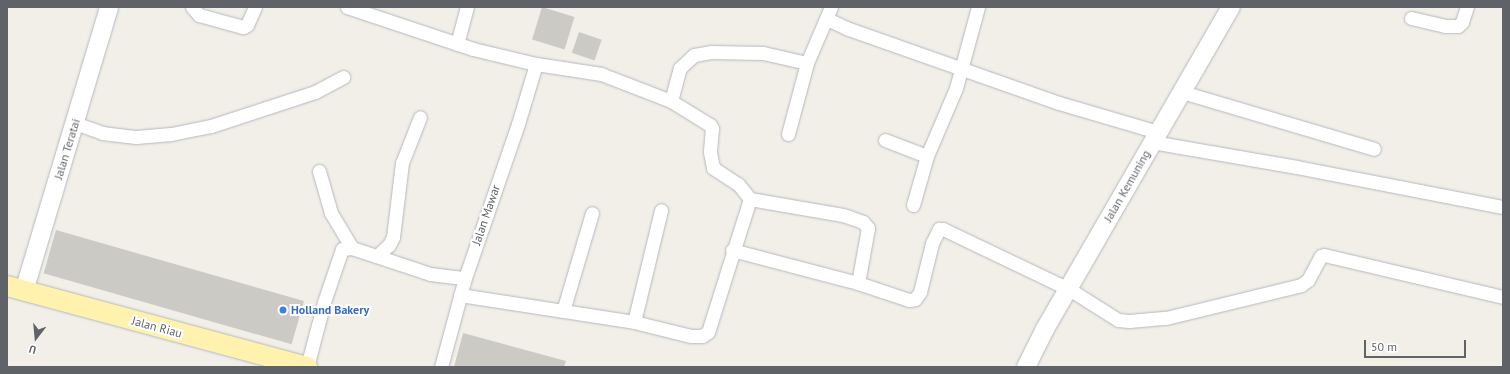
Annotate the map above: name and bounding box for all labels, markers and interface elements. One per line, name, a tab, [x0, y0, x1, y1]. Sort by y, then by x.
street label: Jalan Teratai	[51, 117, 83, 181]
street label: Jalan Kemuning	[1101, 148, 1153, 224]
street label: Jalan Mawar	[469, 183, 503, 247]
place label: Holland Bakery	[291, 303, 369, 317]
marker: Holland Bakery	[278, 305, 288, 315]
street label: Jalan Riau	[130, 313, 184, 341]
north arrow	[16, 318, 56, 358]
scale bar	[1366, 332, 1468, 358]
text: 50 m	[1371, 339, 1397, 354]
text: U	[27, 342, 38, 357]

